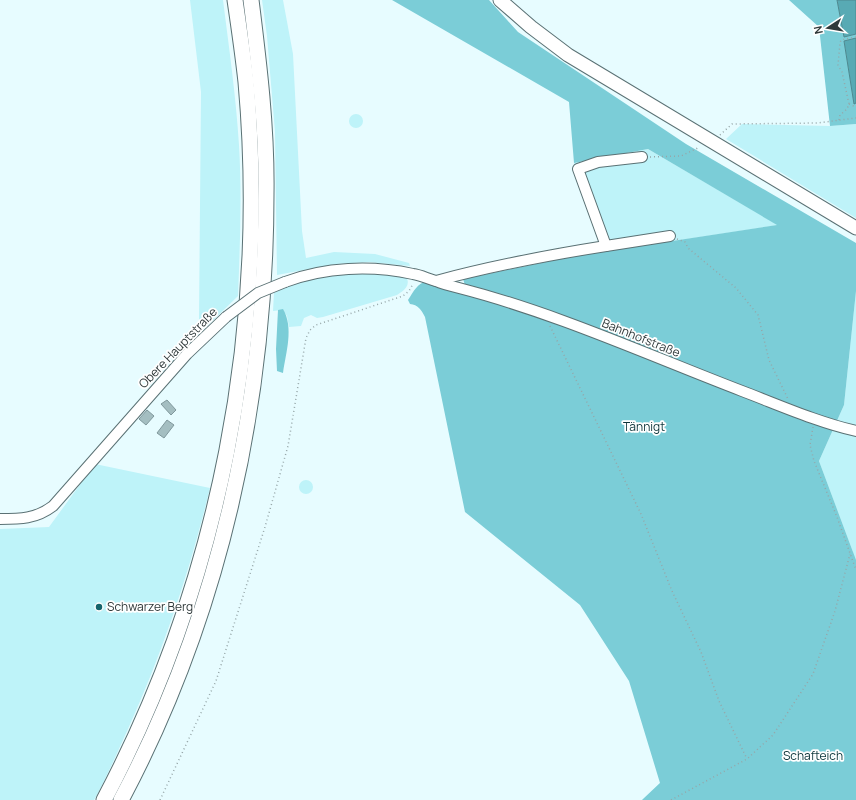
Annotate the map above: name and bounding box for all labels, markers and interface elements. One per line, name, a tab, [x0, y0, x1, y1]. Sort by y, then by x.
north arrow	[808, 8, 848, 48]
text: N	[810, 25, 826, 36]
street label: Obere Hauptstraße	[135, 303, 221, 392]
street label: Bahnhofstraße	[600, 314, 683, 361]
park label: Tännigt	[623, 418, 665, 435]
place label: Schwarzer Berg	[107, 598, 193, 615]
marker: Schwarzer Berg	[94, 602, 104, 612]
park label: Schafteich	[783, 747, 843, 764]

